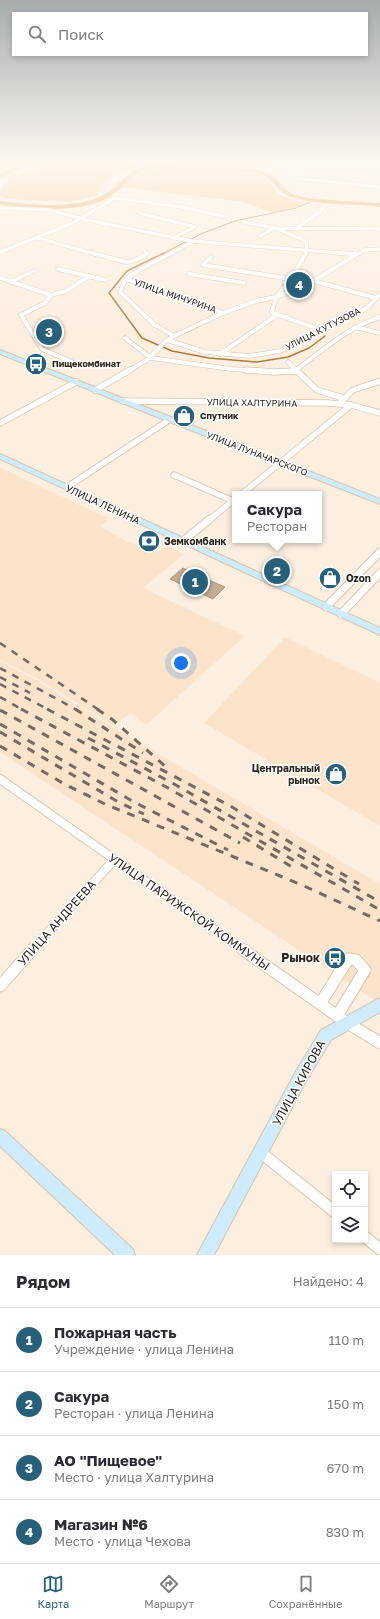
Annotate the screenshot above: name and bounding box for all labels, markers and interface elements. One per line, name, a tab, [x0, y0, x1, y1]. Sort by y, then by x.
search box	[12, 12, 368, 56]
icon: search	[26, 23, 48, 45]
text: Поиск	[58, 25, 104, 43]
pin: 4	[286, 270, 312, 300]
street label: УЛИЦА МИЧУРИНА	[133, 276, 218, 315]
street label: УЛИЦА КУТУЗОВА	[283, 305, 362, 352]
pin: 3	[36, 317, 62, 347]
bus stop icon: Пищекомбинат	[23, 351, 49, 377]
place label: Пищекомбинат	[52, 358, 121, 369]
street label: УЛИЦА ХАЛТУРИНА	[207, 396, 297, 409]
shop icon: Спутник	[171, 403, 197, 429]
place label: Спутник	[200, 410, 239, 421]
street label: УЛИЦА ЛУНАЧАРСКОГО	[205, 429, 310, 478]
street label: УЛИЦА ЛЕНИНА	[64, 481, 142, 527]
popup	[232, 491, 322, 543]
text: Сакура	[247, 500, 302, 518]
text: Ресторан	[247, 518, 307, 534]
bank icon: Земкомбанк	[136, 528, 162, 554]
place label: Земкомбанк	[164, 535, 227, 547]
pin: 2	[264, 556, 290, 586]
shop icon: Ozon	[317, 565, 343, 591]
pin: 1	[182, 567, 208, 597]
place label: Ozon	[346, 572, 371, 584]
your location	[171, 653, 191, 673]
shop icon: Центральный рынок	[323, 761, 349, 787]
place label: Центральный рынок	[252, 762, 320, 786]
street label: УЛИЦА ПАРИЖСКОЙ КОММУНЫ	[106, 850, 273, 973]
street label: УЛИЦА АНДРЕЕВА	[14, 877, 99, 969]
bus stop icon: Рынок	[322, 945, 348, 971]
place label: Рынок	[281, 950, 320, 965]
street label: УЛИЦА КИРОВА	[269, 1037, 328, 1128]
map controls	[332, 1171, 368, 1243]
button: locate	[332, 1171, 368, 1207]
button: layers	[332, 1207, 368, 1243]
text: Рядом	[16, 1271, 70, 1292]
text: Найдено: 4	[293, 1273, 364, 1289]
text: Пожарная часть	[54, 1323, 176, 1341]
text: 1	[26, 1332, 32, 1348]
text: 110 m	[329, 1332, 364, 1348]
text: Учреждение · улица Ленина	[54, 1341, 234, 1357]
text: Сакура	[54, 1387, 109, 1405]
text: 2	[25, 1396, 33, 1412]
text: 150 m	[327, 1396, 364, 1412]
text: Ресторан · улица Ленина	[54, 1405, 214, 1421]
text: АО "Пищевое"	[54, 1451, 162, 1469]
text: 3	[25, 1460, 33, 1476]
text: 670 m	[326, 1460, 364, 1476]
text: Место · улица Халтурина	[54, 1469, 214, 1485]
text: Магазин №6	[54, 1515, 148, 1533]
text: 4	[25, 1524, 33, 1540]
text: 830 m	[326, 1524, 364, 1540]
text: Место · улица Чехова	[54, 1533, 191, 1549]
tab: Карта	[37, 1573, 69, 1610]
tab: Маршрут	[144, 1573, 194, 1610]
tab: Сохранённые	[269, 1573, 343, 1610]

